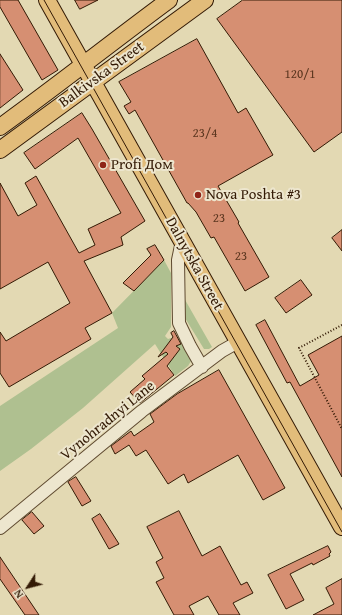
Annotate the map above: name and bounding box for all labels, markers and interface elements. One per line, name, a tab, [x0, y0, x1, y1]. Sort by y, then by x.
street label: Balkivska Street	[56, 38, 148, 112]
house number: 120/1	[284, 67, 316, 83]
house number: 23/4	[193, 126, 217, 142]
place label: Profi Дом	[111, 156, 173, 174]
marker: Profi Дом	[98, 160, 108, 170]
place label: Nova Poshta #3	[206, 186, 301, 204]
marker: Nova Poshta #3	[193, 190, 203, 200]
house number: 23	[213, 211, 225, 227]
street label: Dalnytska Street	[161, 214, 227, 314]
house number: 23	[235, 249, 247, 265]
street label: Vynohradnyi Lane	[57, 377, 159, 465]
north arrow	[8, 567, 48, 607]
text: N	[10, 586, 27, 602]

